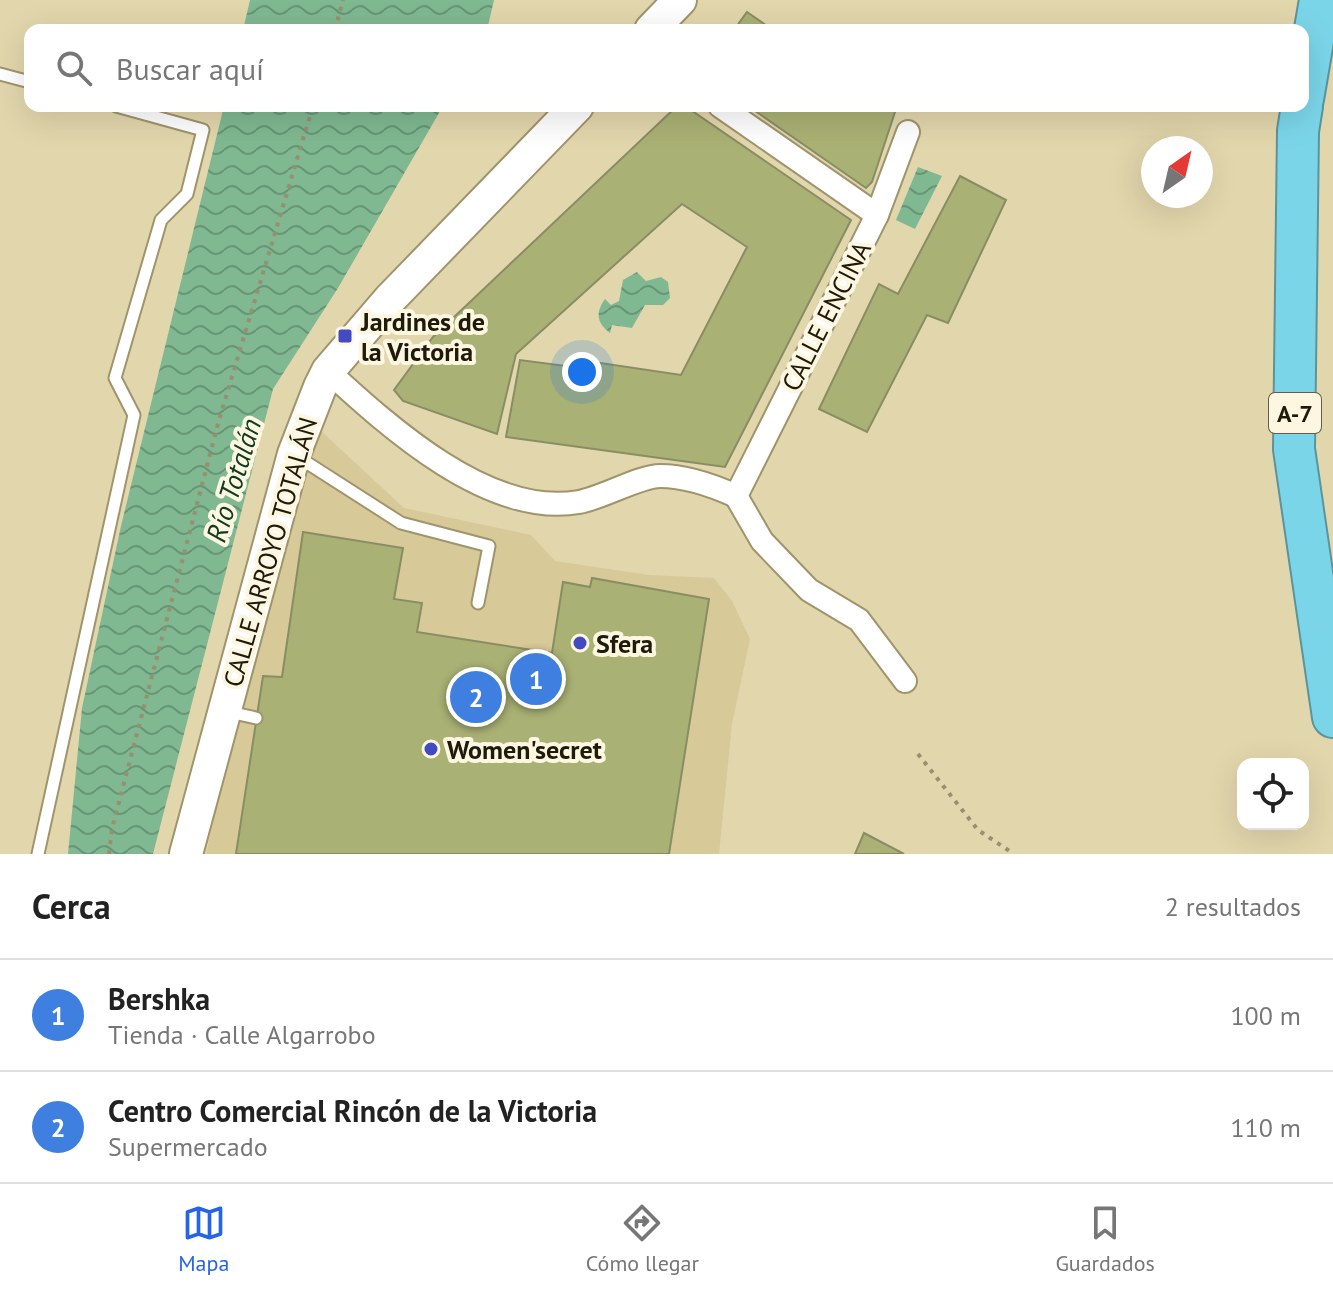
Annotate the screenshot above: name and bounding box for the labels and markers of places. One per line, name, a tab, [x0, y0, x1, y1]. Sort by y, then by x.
place label: Jardines de la Victoria	[360, 305, 485, 368]
marker: Jardines de la Victoria	[336, 327, 354, 345]
place label: Sfera	[596, 627, 653, 660]
marker: Sfera	[571, 634, 589, 652]
pin: 1	[510, 649, 562, 709]
pin: 2	[450, 667, 502, 727]
place label: Women'secret	[447, 733, 602, 766]
marker: Women'secret	[422, 740, 440, 758]

